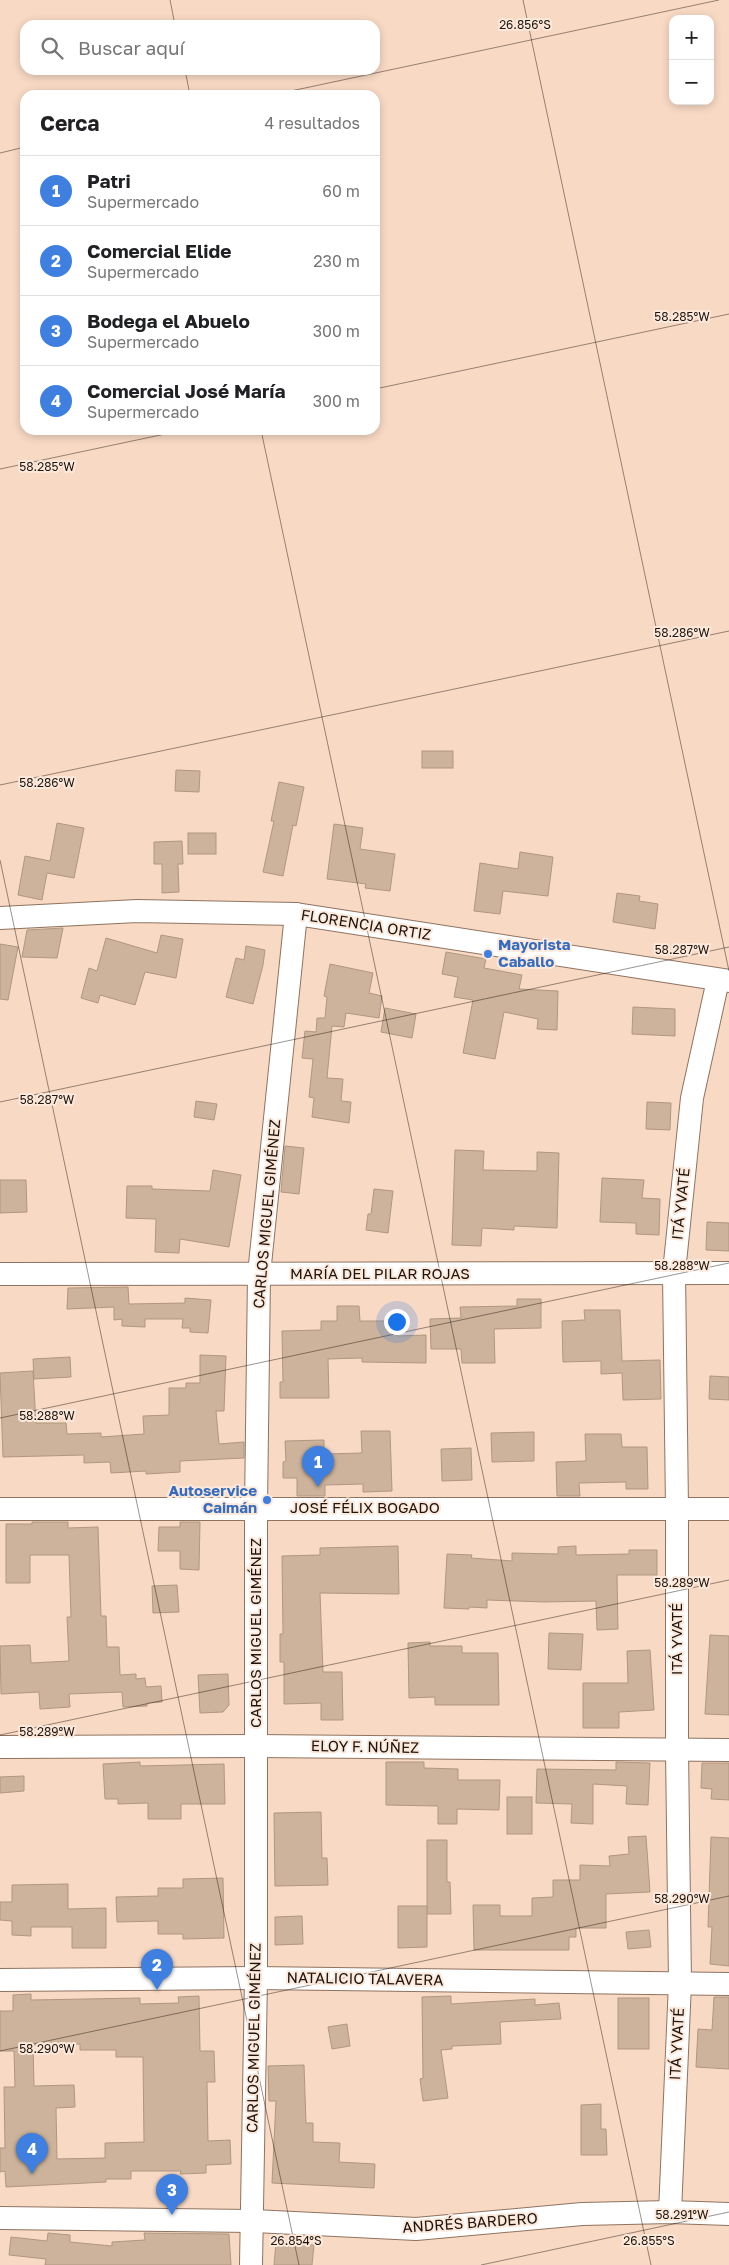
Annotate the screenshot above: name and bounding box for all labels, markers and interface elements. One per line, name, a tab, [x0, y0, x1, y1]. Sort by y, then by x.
map controls	[669, 15, 714, 105]
button: +	[669, 15, 714, 60]
text: 26.856°S	[499, 17, 551, 32]
search box	[20, 20, 380, 75]
icon: search	[38, 34, 66, 62]
text: Buscar aquí	[78, 36, 185, 59]
button: −	[669, 60, 714, 105]
text: Cerca	[40, 110, 99, 136]
text: 4 resultados	[265, 113, 360, 133]
text: Patri	[87, 169, 131, 192]
text: 1	[52, 181, 60, 201]
text: 60 m	[322, 181, 360, 201]
text: Supermercado	[87, 192, 199, 212]
text: Comercial Elide	[87, 239, 231, 262]
text: 2	[51, 251, 61, 271]
text: 230 m	[313, 251, 360, 271]
text: Supermercado	[87, 262, 199, 282]
text: Bodega el Abuelo	[87, 309, 250, 332]
text: 58.285°W	[654, 309, 710, 324]
text: 3	[51, 321, 61, 341]
text: 300 m	[313, 321, 360, 341]
text: Supermercado	[87, 332, 199, 352]
text: Comercial José María	[87, 379, 286, 402]
text: 4	[51, 391, 61, 411]
text: 300 m	[313, 391, 360, 411]
text: Supermercado	[87, 402, 199, 422]
text: 58.285°W	[19, 459, 75, 474]
text: 58.286°W	[654, 625, 710, 640]
text: 58.286°W	[19, 775, 75, 790]
street label: FLORENCIA ORTIZ	[300, 905, 433, 943]
place label: Mayorista Caballo	[498, 935, 571, 970]
text: 58.287°W	[655, 942, 710, 957]
marker: Mayorista Caballo	[482, 948, 494, 960]
text: 58.287°W	[20, 1092, 75, 1107]
street label: CARLOS MIGUEL GIMÉNEZ	[249, 1118, 283, 1309]
street label: ITÁ YVATÉ	[667, 1167, 693, 1241]
text: 58.288°W	[654, 1258, 710, 1273]
street label: MARÍA DEL PILAR ROJAS	[290, 1264, 470, 1282]
your location	[384, 1309, 410, 1335]
text: 58.288°W	[19, 1408, 75, 1423]
pin: 1	[302, 1446, 334, 1487]
place label: Autoservice Caimán	[169, 1481, 257, 1516]
marker: Autoservice Caimán	[261, 1494, 273, 1506]
street label: JOSÉ FÉLIX BOGADO	[290, 1498, 440, 1516]
street label: CARLOS MIGUEL GIMÉNEZ	[246, 1538, 264, 1728]
text: 58.289°W	[654, 1575, 710, 1590]
street label: ITÁ YVATÉ	[667, 1603, 685, 1675]
text: 58.289°W	[19, 1724, 75, 1739]
street label: ELOY F. NÚÑEZ	[311, 1736, 419, 1756]
text: 58.290°W	[654, 1891, 710, 1906]
street label: CARLOS MIGUEL GIMÉNEZ	[242, 1943, 264, 2133]
pin: 2	[141, 1949, 173, 1990]
street label: NATALICIO TALAVERA	[287, 1968, 444, 1988]
street label: ITÁ YVATÉ	[665, 2007, 687, 2081]
text: 58.290°W	[19, 2041, 75, 2056]
pin: 4	[16, 2133, 48, 2174]
pin: 3	[156, 2174, 188, 2215]
text: 58.291°W	[655, 2207, 709, 2222]
street label: ANDRÉS BARDERO	[402, 2208, 538, 2236]
text: 26.854°S	[270, 2233, 322, 2248]
text: 26.855°S	[623, 2233, 675, 2248]

